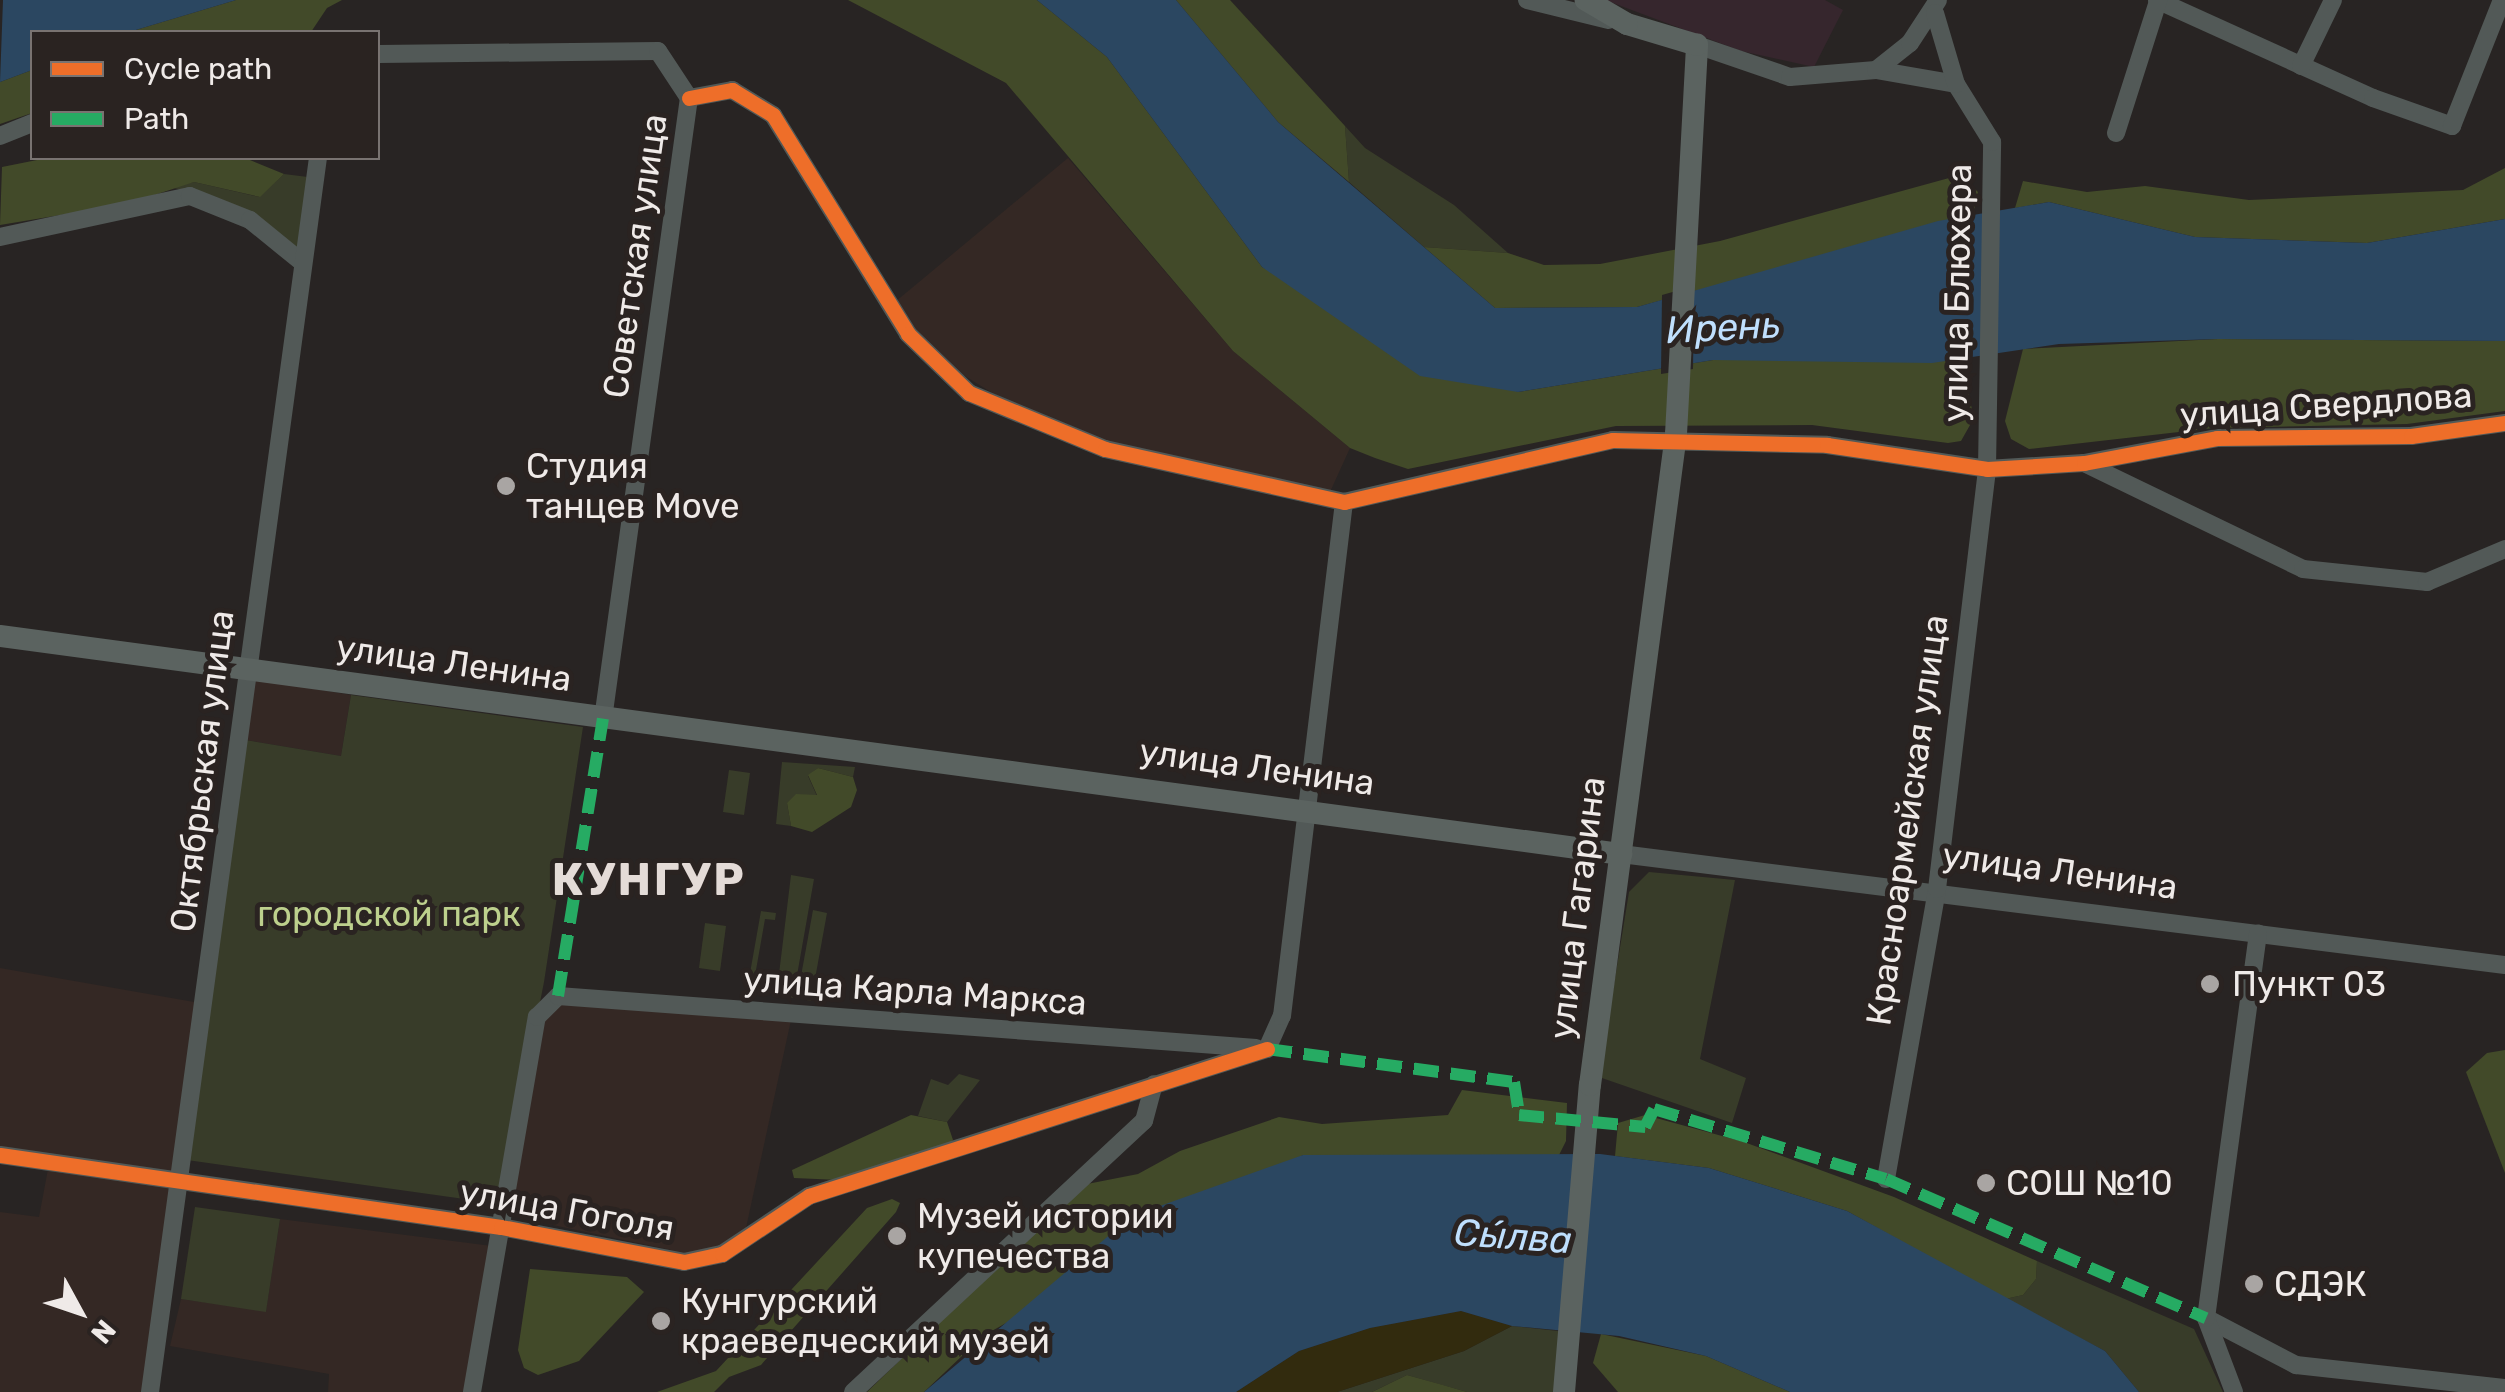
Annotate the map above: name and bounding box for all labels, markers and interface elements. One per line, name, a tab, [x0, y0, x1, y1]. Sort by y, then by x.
legend	[30, 30, 380, 160]
text: Cycle path	[124, 51, 272, 87]
text: Path	[124, 101, 189, 137]
street label: Советская улица	[594, 111, 676, 401]
street label: улица Блюхера	[1934, 163, 1980, 423]
water label: Ирень	[1665, 302, 1781, 354]
street label: улица Свердлова	[2178, 374, 2474, 436]
place label: Студия танцев Move	[526, 445, 740, 527]
marker: Студия танцев Move	[495, 475, 517, 497]
street label: Октябрьская улица	[161, 608, 243, 934]
street label: Красноармейская улица	[1857, 612, 1957, 1028]
street label: улица Ленина	[334, 626, 574, 700]
street label: улица Ленина	[1137, 730, 1377, 804]
street label: улица Гагарина	[1540, 774, 1614, 1042]
street label: улица Ленина	[1940, 834, 2180, 908]
district label: КУНГУР	[552, 853, 746, 907]
park label: городской парк	[257, 893, 521, 935]
street label: улица Карла Маркса	[742, 958, 1088, 1024]
place label: Пункт 03	[2232, 963, 2386, 1005]
marker: Пункт 03	[2197, 971, 2223, 997]
place label: СОШ №10	[2006, 1162, 2173, 1204]
street label: улица Гоголя	[456, 1170, 678, 1250]
marker: СОШ №10	[1975, 1172, 1997, 1194]
place label: Музей истории купечества	[917, 1195, 1174, 1277]
water label: Сы́лва	[1453, 1210, 1573, 1264]
marker: Музей истории купечества	[886, 1225, 908, 1247]
north arrow	[30, 1262, 130, 1362]
place label: СДЭК	[2274, 1263, 2367, 1305]
marker: СДЭК	[2243, 1273, 2265, 1295]
place label: Кунгурский краеведческий музей	[681, 1280, 1050, 1362]
marker: Кунгурский краеведческий музей	[650, 1310, 672, 1332]
text: N	[84, 1313, 122, 1350]

